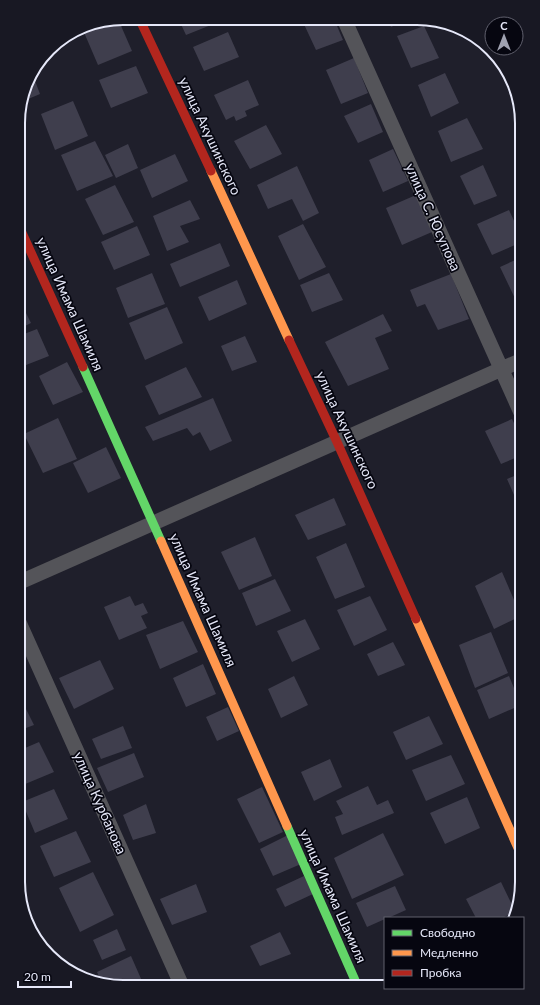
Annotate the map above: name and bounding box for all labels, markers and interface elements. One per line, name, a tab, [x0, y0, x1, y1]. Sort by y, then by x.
north arrow	[484, 16, 524, 56]
text: С	[500, 19, 508, 32]
street label: улица Акушинского	[176, 74, 245, 197]
street label: улица С. Юсупова	[402, 160, 465, 273]
street label: улица Имама Шамиля	[33, 234, 108, 373]
street label: улица Акушинского	[313, 368, 382, 491]
street label: улица Имама Шамиля	[166, 530, 241, 669]
street label: улица Курбанова	[70, 749, 131, 857]
street label: улица Имама Шамиля	[296, 826, 371, 965]
legend	[384, 917, 524, 989]
text: Свободно	[420, 925, 476, 940]
text: Медленно	[420, 945, 479, 960]
scale bar	[18, 963, 71, 989]
text: Пробка	[420, 965, 461, 980]
text: 20 m	[24, 969, 51, 984]

